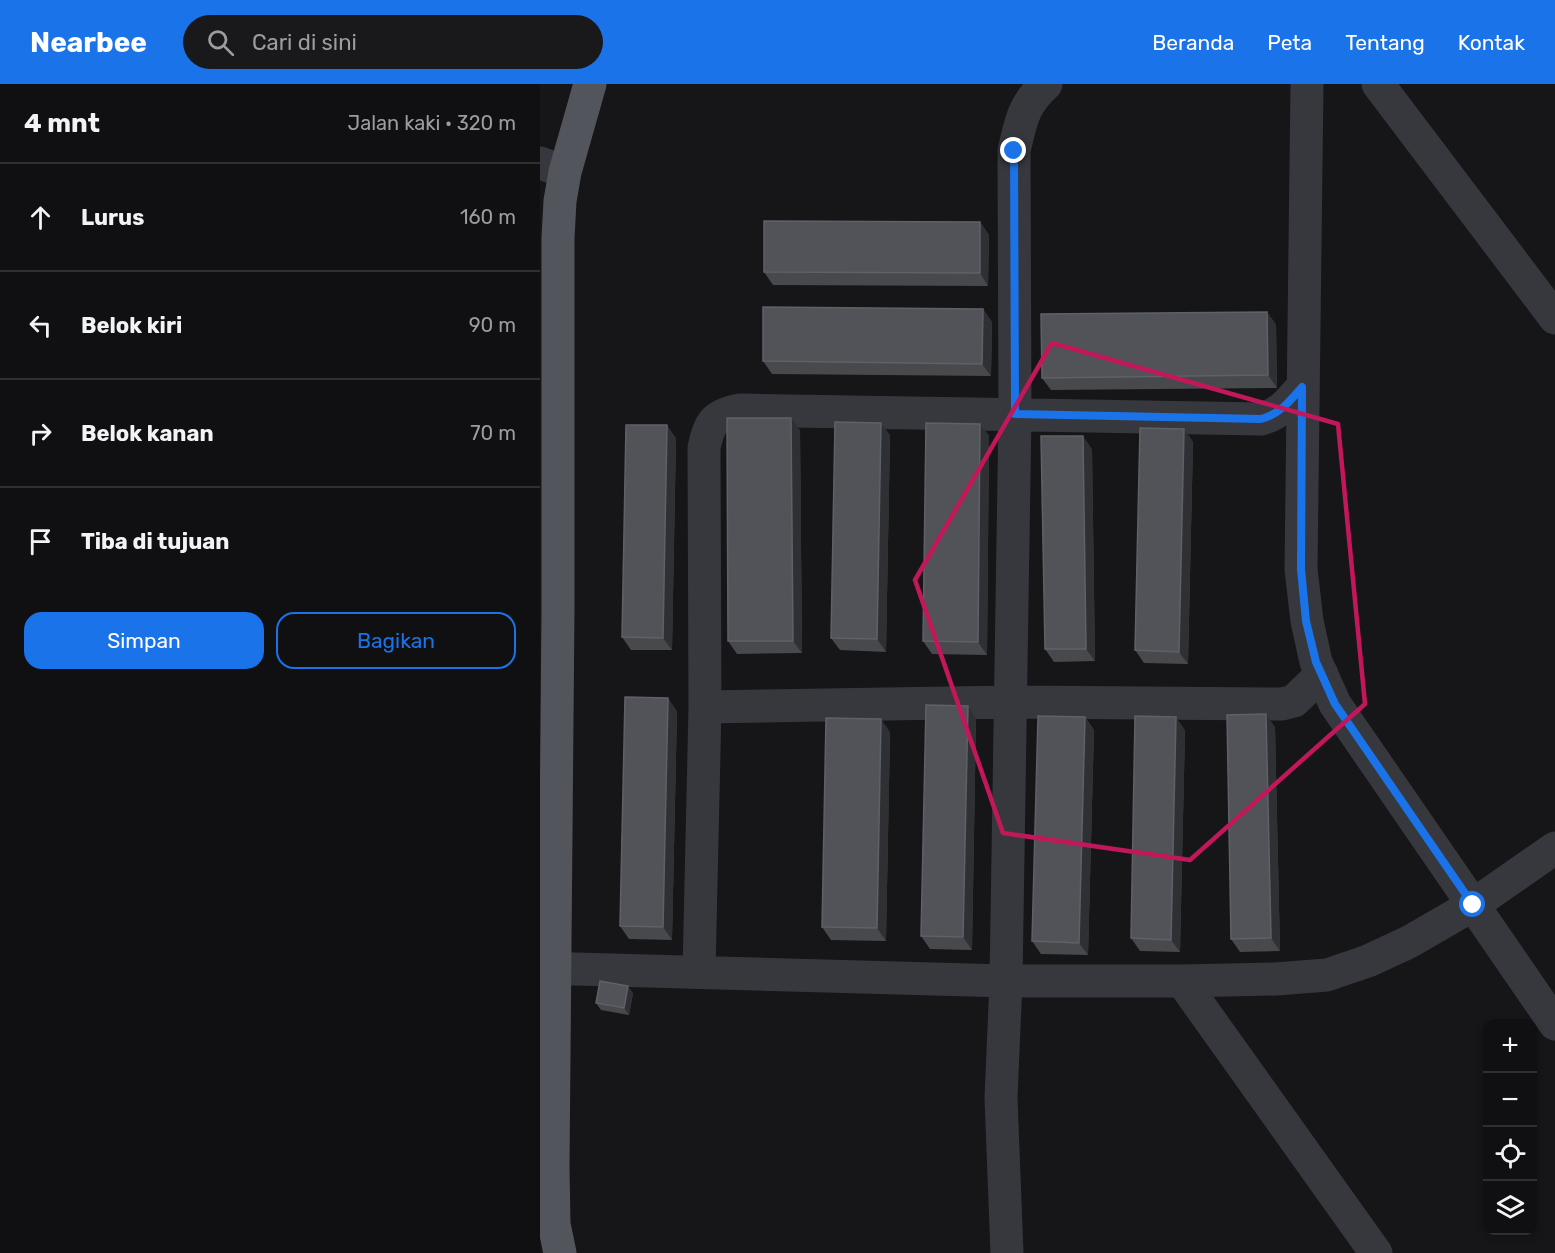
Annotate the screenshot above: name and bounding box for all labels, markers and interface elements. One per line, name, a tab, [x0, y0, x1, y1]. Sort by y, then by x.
search box	[183, 15, 603, 69]
text: Nearbee	[30, 26, 147, 59]
icon: search	[204, 26, 237, 59]
text: Cari di sini	[252, 29, 357, 56]
text: Beranda	[1152, 30, 1234, 55]
text: Peta	[1267, 30, 1312, 55]
text: Tentang	[1345, 30, 1425, 55]
text: Kontak	[1458, 30, 1525, 55]
text: 4 mnt	[24, 108, 100, 139]
text: Jalan kaki · 320 m	[348, 111, 516, 135]
route end	[1000, 137, 1026, 163]
icon: ahead	[24, 201, 57, 234]
text: Lurus	[81, 204, 144, 231]
text: 160 m	[460, 205, 516, 229]
icon: left	[24, 309, 57, 342]
text: Belok kiri	[81, 312, 182, 339]
text: 90 m	[469, 313, 516, 337]
icon: right	[24, 417, 57, 450]
text: Belok kanan	[81, 420, 214, 447]
text: 70 m	[470, 421, 516, 445]
icon: arrive	[24, 525, 57, 558]
text: Tiba di tujuan	[81, 528, 229, 555]
button: Simpan	[24, 612, 264, 669]
button: Bagikan	[276, 612, 516, 669]
route start	[1459, 891, 1485, 917]
map controls	[1483, 1019, 1537, 1235]
button: +	[1483, 1019, 1537, 1073]
button: −	[1483, 1073, 1537, 1127]
button: locate	[1483, 1127, 1537, 1181]
button: layers	[1483, 1181, 1537, 1235]

